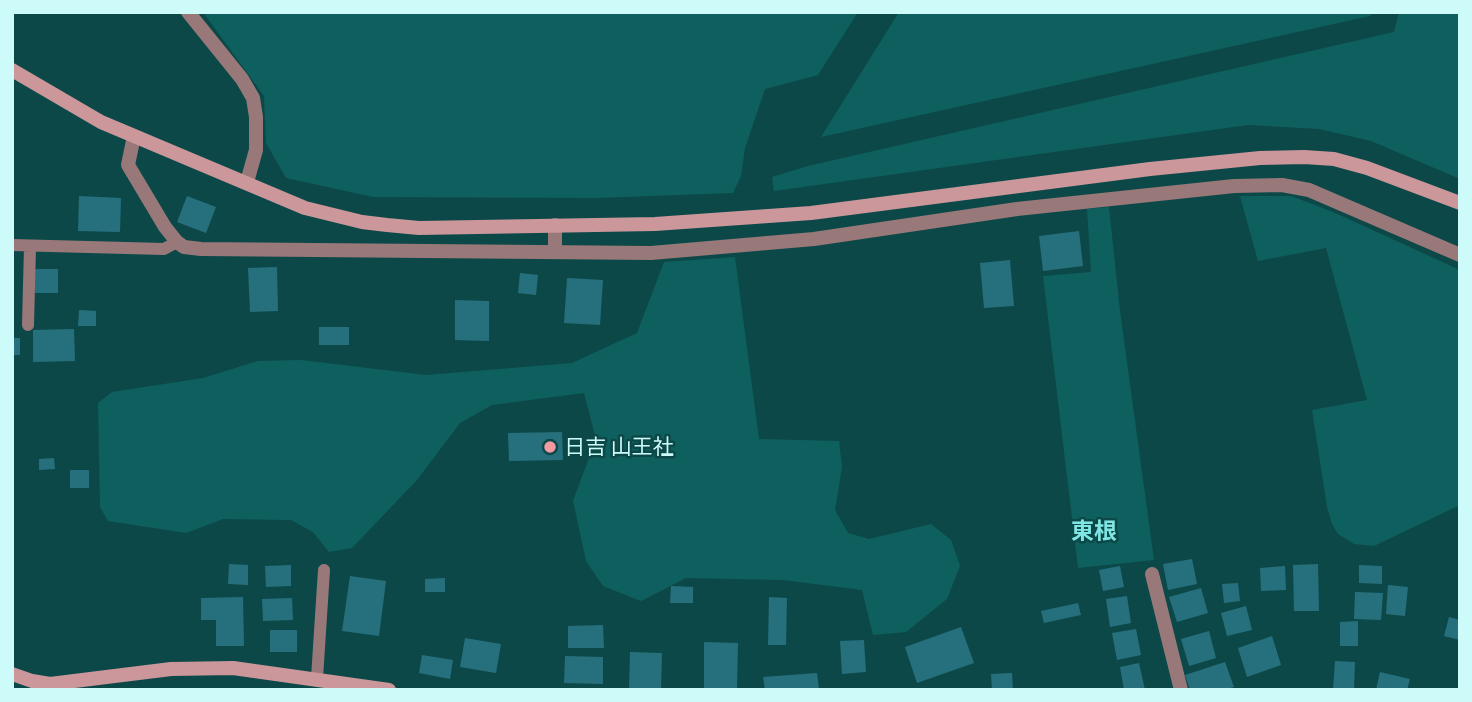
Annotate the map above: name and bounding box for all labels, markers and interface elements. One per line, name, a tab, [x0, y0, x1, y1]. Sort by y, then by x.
place label: 日吉 山王社	[564, 434, 674, 460]
marker: 日吉 山王社	[542, 439, 558, 455]
district label: 東根	[1071, 517, 1117, 545]

